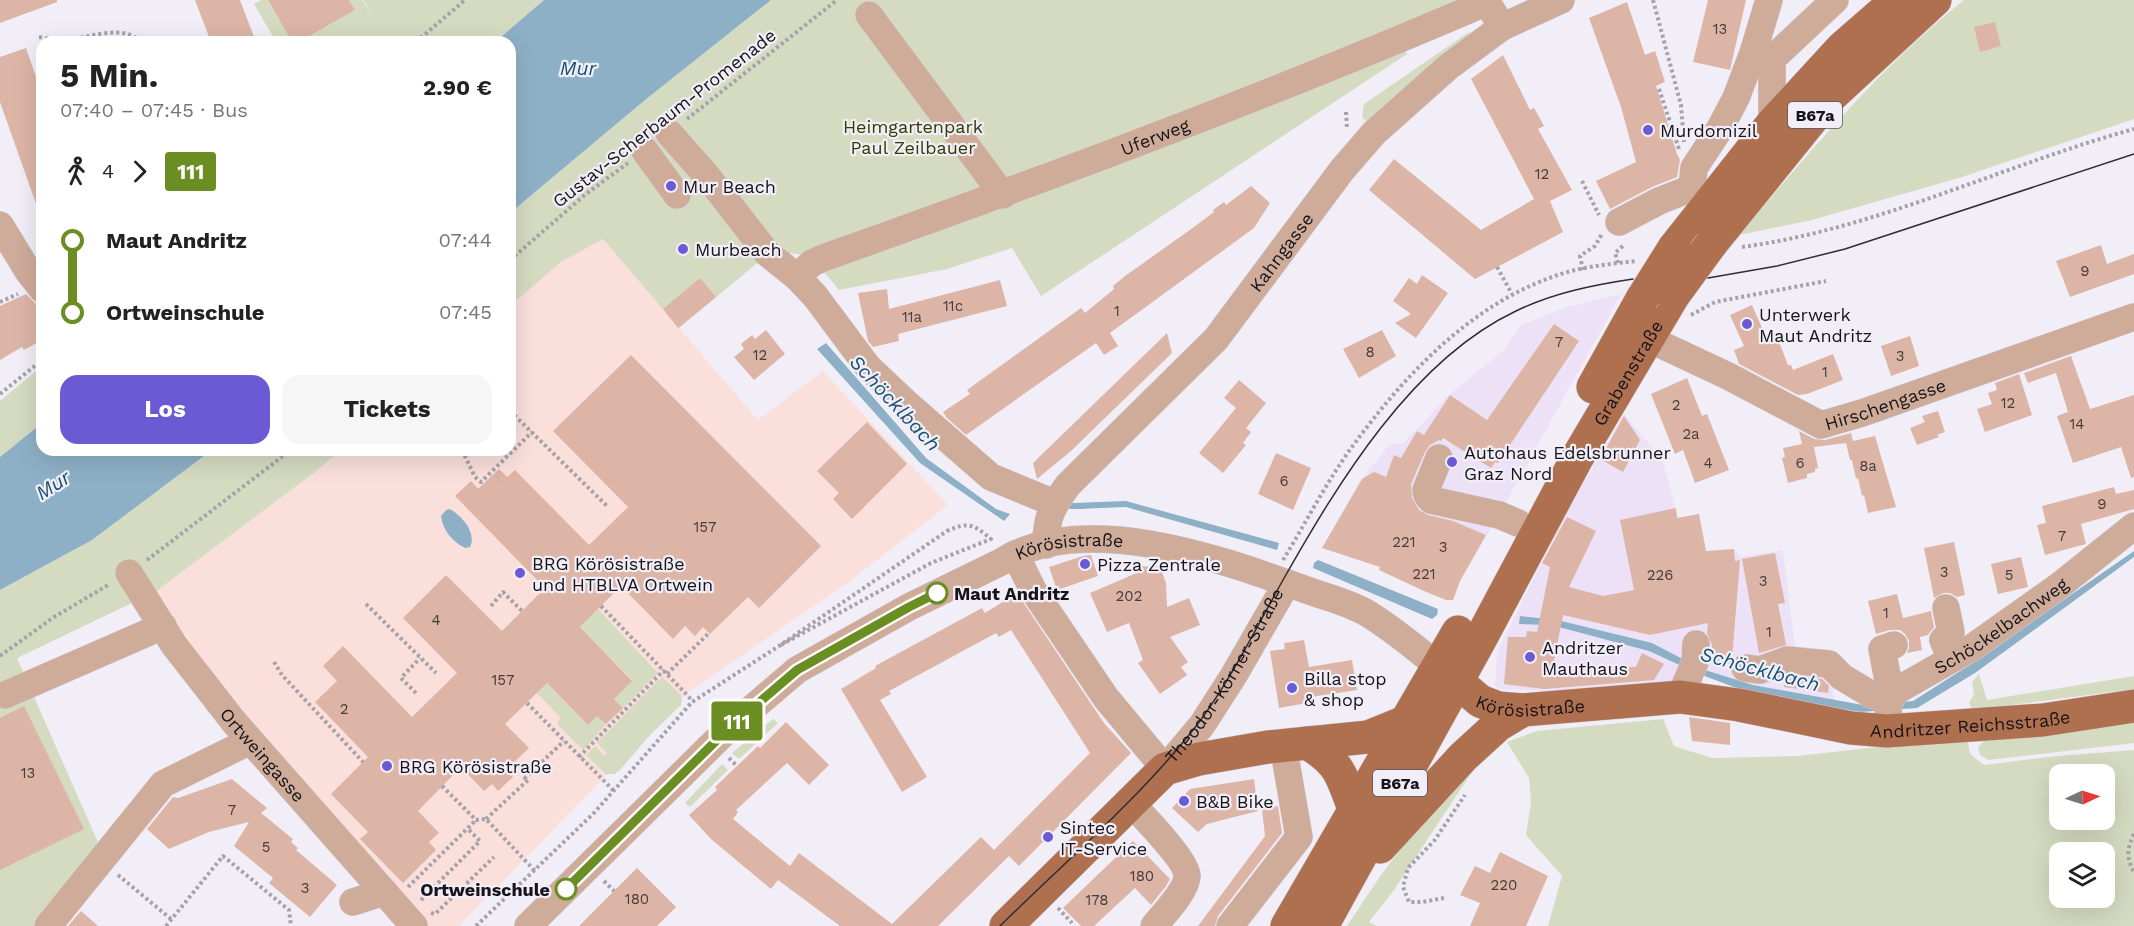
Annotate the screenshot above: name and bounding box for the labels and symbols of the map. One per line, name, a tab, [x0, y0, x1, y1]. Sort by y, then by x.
house number: 13	[1713, 20, 1727, 38]
street label: Gustav-Scherbaum-Promenade	[548, 24, 780, 212]
water label: Mur	[560, 56, 597, 80]
road number: B67a	[1788, 102, 1842, 128]
street label: Uferweg	[1117, 114, 1193, 159]
park label: Heimgartenpark Paul Zeilbauer	[843, 116, 983, 158]
place label: Murdomizil	[1660, 120, 1758, 141]
marker: Murdomizil	[1641, 123, 1655, 137]
house number: 12	[1535, 165, 1549, 183]
place label: Mur Beach	[683, 176, 776, 197]
marker: Mur Beach	[664, 179, 678, 193]
street label: Kahngasse	[1245, 208, 1317, 296]
place label: Murbeach	[695, 239, 782, 260]
marker: Murbeach	[676, 242, 690, 256]
house number: 9	[2080, 262, 2090, 280]
house number: 11c	[943, 297, 963, 315]
house number: 1	[1114, 302, 1120, 320]
place label: Unterwerk Maut Andritz	[1759, 304, 1872, 346]
house number: 11a	[902, 308, 923, 326]
street label: Grabenstraße	[1588, 316, 1667, 429]
marker: Unterwerk Maut Andritz	[1740, 317, 1754, 331]
house number: 7	[1555, 333, 1563, 351]
house number: 8	[1365, 343, 1375, 361]
house number: 12	[753, 346, 767, 364]
house number: 3	[1896, 347, 1904, 365]
water label: Schöcklbach	[844, 350, 946, 456]
house number: 1	[1822, 363, 1828, 381]
street label: Hirschengasse	[1822, 374, 1948, 434]
house number: 12	[2001, 394, 2015, 412]
house number: 2	[1672, 396, 1680, 414]
house number: 14	[2069, 415, 2085, 433]
house number: 2a	[1682, 425, 1700, 443]
place label: Autohaus Edelsbrunner Graz Nord	[1464, 442, 1671, 484]
house number: 4	[1703, 454, 1713, 472]
house number: 6	[1795, 454, 1805, 472]
marker: Autohaus Edelsbrunner Graz Nord	[1445, 455, 1459, 469]
house number: 8a	[1859, 457, 1877, 475]
water label: Mur	[31, 464, 76, 505]
house number: 6	[1279, 472, 1289, 490]
house number: 9	[2097, 495, 2107, 513]
house number: 157	[694, 518, 717, 536]
house number: 7	[2058, 527, 2066, 545]
street label: Körösistraße	[1011, 528, 1124, 564]
house number: 221	[1392, 533, 1416, 551]
house number: 3	[1439, 538, 1447, 556]
place label: BRG Körösistraße und HTBLVA Ortwein	[532, 553, 713, 595]
place label: Pizza Zentrale	[1097, 554, 1221, 575]
marker: Pizza Zentrale	[1078, 557, 1092, 571]
house number: 3	[1940, 563, 1948, 581]
house number: 221	[1412, 565, 1436, 583]
marker: BRG Körösistraße und HTBLVA Ortwein	[513, 566, 527, 580]
house number: 226	[1647, 566, 1673, 584]
house number: 5	[2005, 566, 2013, 584]
house number: 3	[1759, 572, 1767, 590]
street label: Schöckelbachweg	[1930, 573, 2072, 678]
marker: Maut Andritz	[926, 582, 948, 604]
place label: Maut Andritz	[954, 583, 1069, 604]
street label: Theodor-Körner-Straße	[1160, 584, 1287, 767]
house number: 202	[1116, 587, 1142, 605]
house number: 1	[1883, 604, 1889, 622]
house number: 4	[431, 611, 441, 629]
house number: 1	[1766, 623, 1772, 641]
place label: Andritzer Mauthaus	[1542, 637, 1628, 679]
water label: Schöcklbach	[1698, 642, 1822, 696]
marker: Andritzer Mauthaus	[1523, 650, 1537, 664]
place label: Billa stop & shop	[1304, 668, 1387, 710]
house number: 157	[492, 671, 515, 689]
marker: Billa stop & shop	[1285, 681, 1299, 695]
street label: Körösistraße	[1473, 690, 1586, 721]
house number: 2	[340, 700, 348, 718]
line badge: 111	[702, 702, 771, 740]
street label: Ortweingasse	[216, 703, 310, 806]
street label: Andritzer Reichsstraße	[1870, 705, 2072, 742]
place label: BRG Körösistraße	[399, 756, 552, 777]
marker: BRG Körösistraße	[380, 759, 394, 773]
house number: 13	[21, 764, 35, 782]
north arrow	[2049, 764, 2115, 830]
road number: B67a	[1373, 770, 1427, 796]
place label: B&B Bike	[1196, 791, 1274, 812]
marker: B&B Bike	[1177, 794, 1191, 808]
house number: 7	[228, 801, 236, 819]
place label: Sintec IT-Service	[1060, 817, 1147, 859]
marker: Sintec IT-Service	[1041, 830, 1055, 844]
house number: 5	[262, 838, 270, 856]
house number: 180	[1130, 867, 1154, 885]
house number: 220	[1491, 876, 1517, 894]
marker: Ortweinschule	[555, 878, 577, 900]
house number: 3	[301, 879, 309, 897]
place label: Ortweinschule	[420, 879, 550, 900]
house number: 180	[625, 890, 649, 908]
house number: 178	[1085, 891, 1109, 909]

